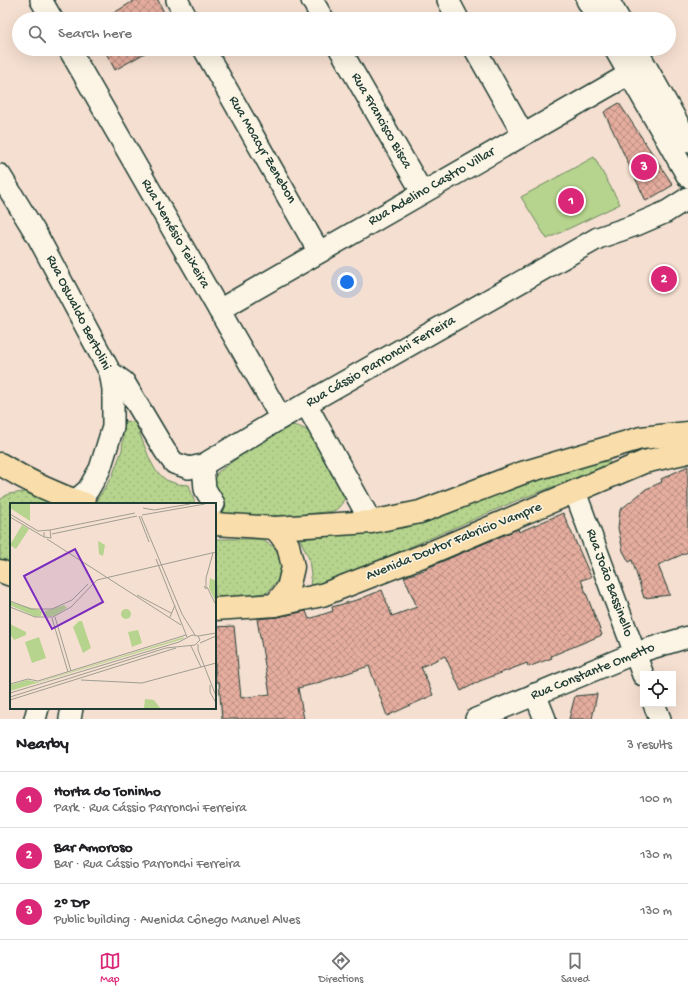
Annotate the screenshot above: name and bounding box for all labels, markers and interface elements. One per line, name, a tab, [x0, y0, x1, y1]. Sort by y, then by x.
search box	[12, 12, 676, 56]
icon: search	[26, 23, 48, 45]
text: Search here	[58, 25, 132, 43]
street label: Rua Francisco Bisca	[347, 70, 416, 173]
street label: Rua Moacyr Zenebon	[224, 93, 300, 207]
street label: Rua Adelino Castro Villar	[366, 143, 499, 230]
pin: 3	[631, 152, 657, 182]
street label: Rua Nemésio Teixeira	[137, 176, 214, 293]
pin: 1	[558, 186, 584, 216]
street label: Rua Oswaldo Bertolini	[42, 252, 114, 374]
pin: 2	[651, 264, 677, 294]
your location	[337, 272, 357, 292]
street label: Rua Cássio Parronchi Ferreira	[303, 312, 460, 412]
street label: Avenida Doutor Fabricio Vampre	[364, 499, 545, 585]
inset map	[10, 503, 216, 709]
street label: Rua João Bassinello	[582, 527, 636, 639]
street label: Rua Constante Ometto	[528, 639, 658, 705]
map controls	[640, 671, 676, 707]
button: locate	[640, 671, 676, 707]
text: Nearby	[16, 735, 69, 755]
text: 3 results	[627, 738, 672, 753]
text: Horta do Toninho	[54, 783, 161, 801]
text: 1	[26, 792, 32, 807]
text: 100 m	[640, 792, 672, 807]
text: Park · Rua Cássio Parronchi Ferreira	[54, 801, 246, 816]
text: Bar Amoroso	[54, 839, 133, 857]
text: 2	[26, 848, 32, 863]
text: 130 m	[640, 848, 672, 863]
text: Bar · Rua Cássio Parronchi Ferreira	[54, 857, 240, 872]
text: 2º DP	[54, 895, 89, 913]
text: 3	[26, 904, 32, 919]
text: 130 m	[640, 904, 672, 919]
text: Public building · Avenida Cônego Manuel Alves	[54, 913, 300, 928]
tab: Map	[99, 950, 121, 986]
tab: Directions	[319, 950, 363, 986]
tab: Saved	[561, 950, 589, 986]

